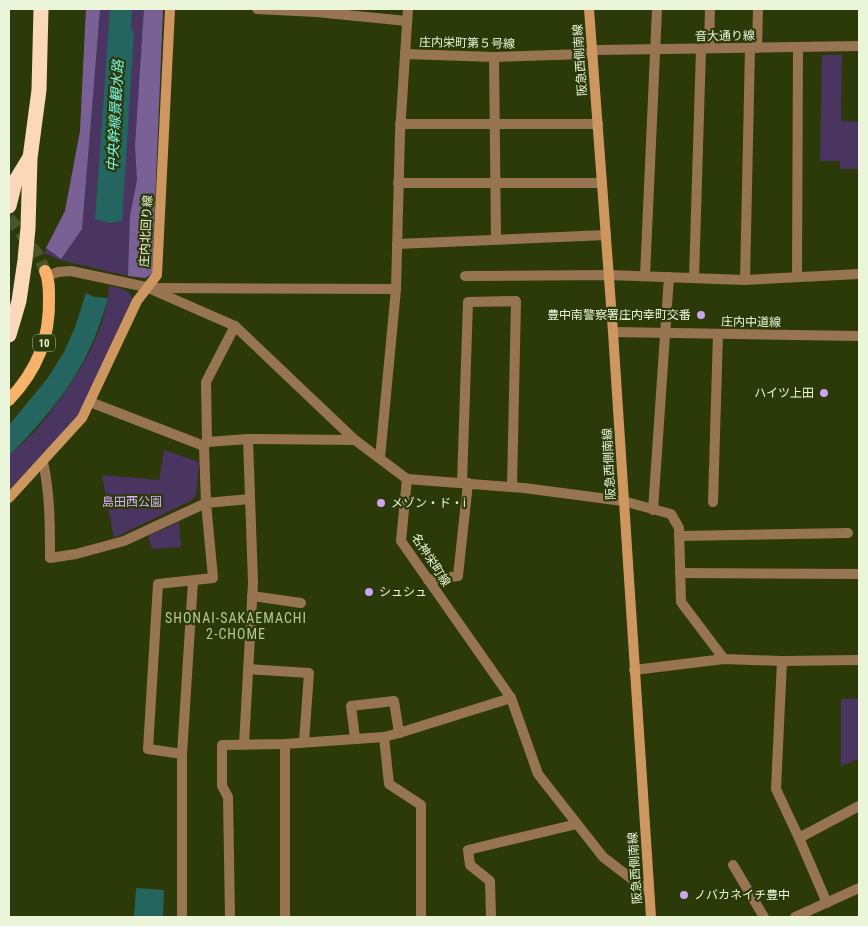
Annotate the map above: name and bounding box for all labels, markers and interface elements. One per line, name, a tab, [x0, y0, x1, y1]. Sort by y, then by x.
street label: 阪急西側南線	[571, 24, 589, 96]
street label: 音大通り線	[695, 28, 755, 44]
street label: 庄内栄町第５号線	[419, 35, 515, 51]
water label: 中央幹線景観水路	[104, 59, 126, 172]
street label: 庄内北回り線	[137, 195, 155, 267]
place label: 豊中南警察署庄内幸町交番	[547, 308, 691, 322]
marker: 豊中南警察署庄内幸町交番	[695, 309, 707, 321]
street label: 庄内中道線	[721, 314, 781, 330]
road number: 10	[33, 334, 55, 352]
place label: ハイツ上田	[754, 386, 814, 400]
marker: ハイツ上田	[818, 387, 830, 399]
street label: 阪急西側南線	[600, 428, 618, 500]
park label: 島田西公園	[102, 495, 162, 509]
place label: メゾン・ド・i	[391, 496, 466, 510]
marker: メゾン・ド・i	[375, 497, 387, 509]
street label: 名神栄町線	[409, 531, 453, 589]
place label: シュシュ	[379, 585, 427, 599]
marker: シュシュ	[363, 586, 375, 598]
district label: SHONAI-SAKAEMACHI 2-CHOME	[165, 610, 307, 642]
street label: 阪急西側南線	[626, 832, 644, 904]
place label: ノバカネイチ豊中	[694, 888, 790, 902]
marker: ノバカネイチ豊中	[678, 889, 690, 901]

